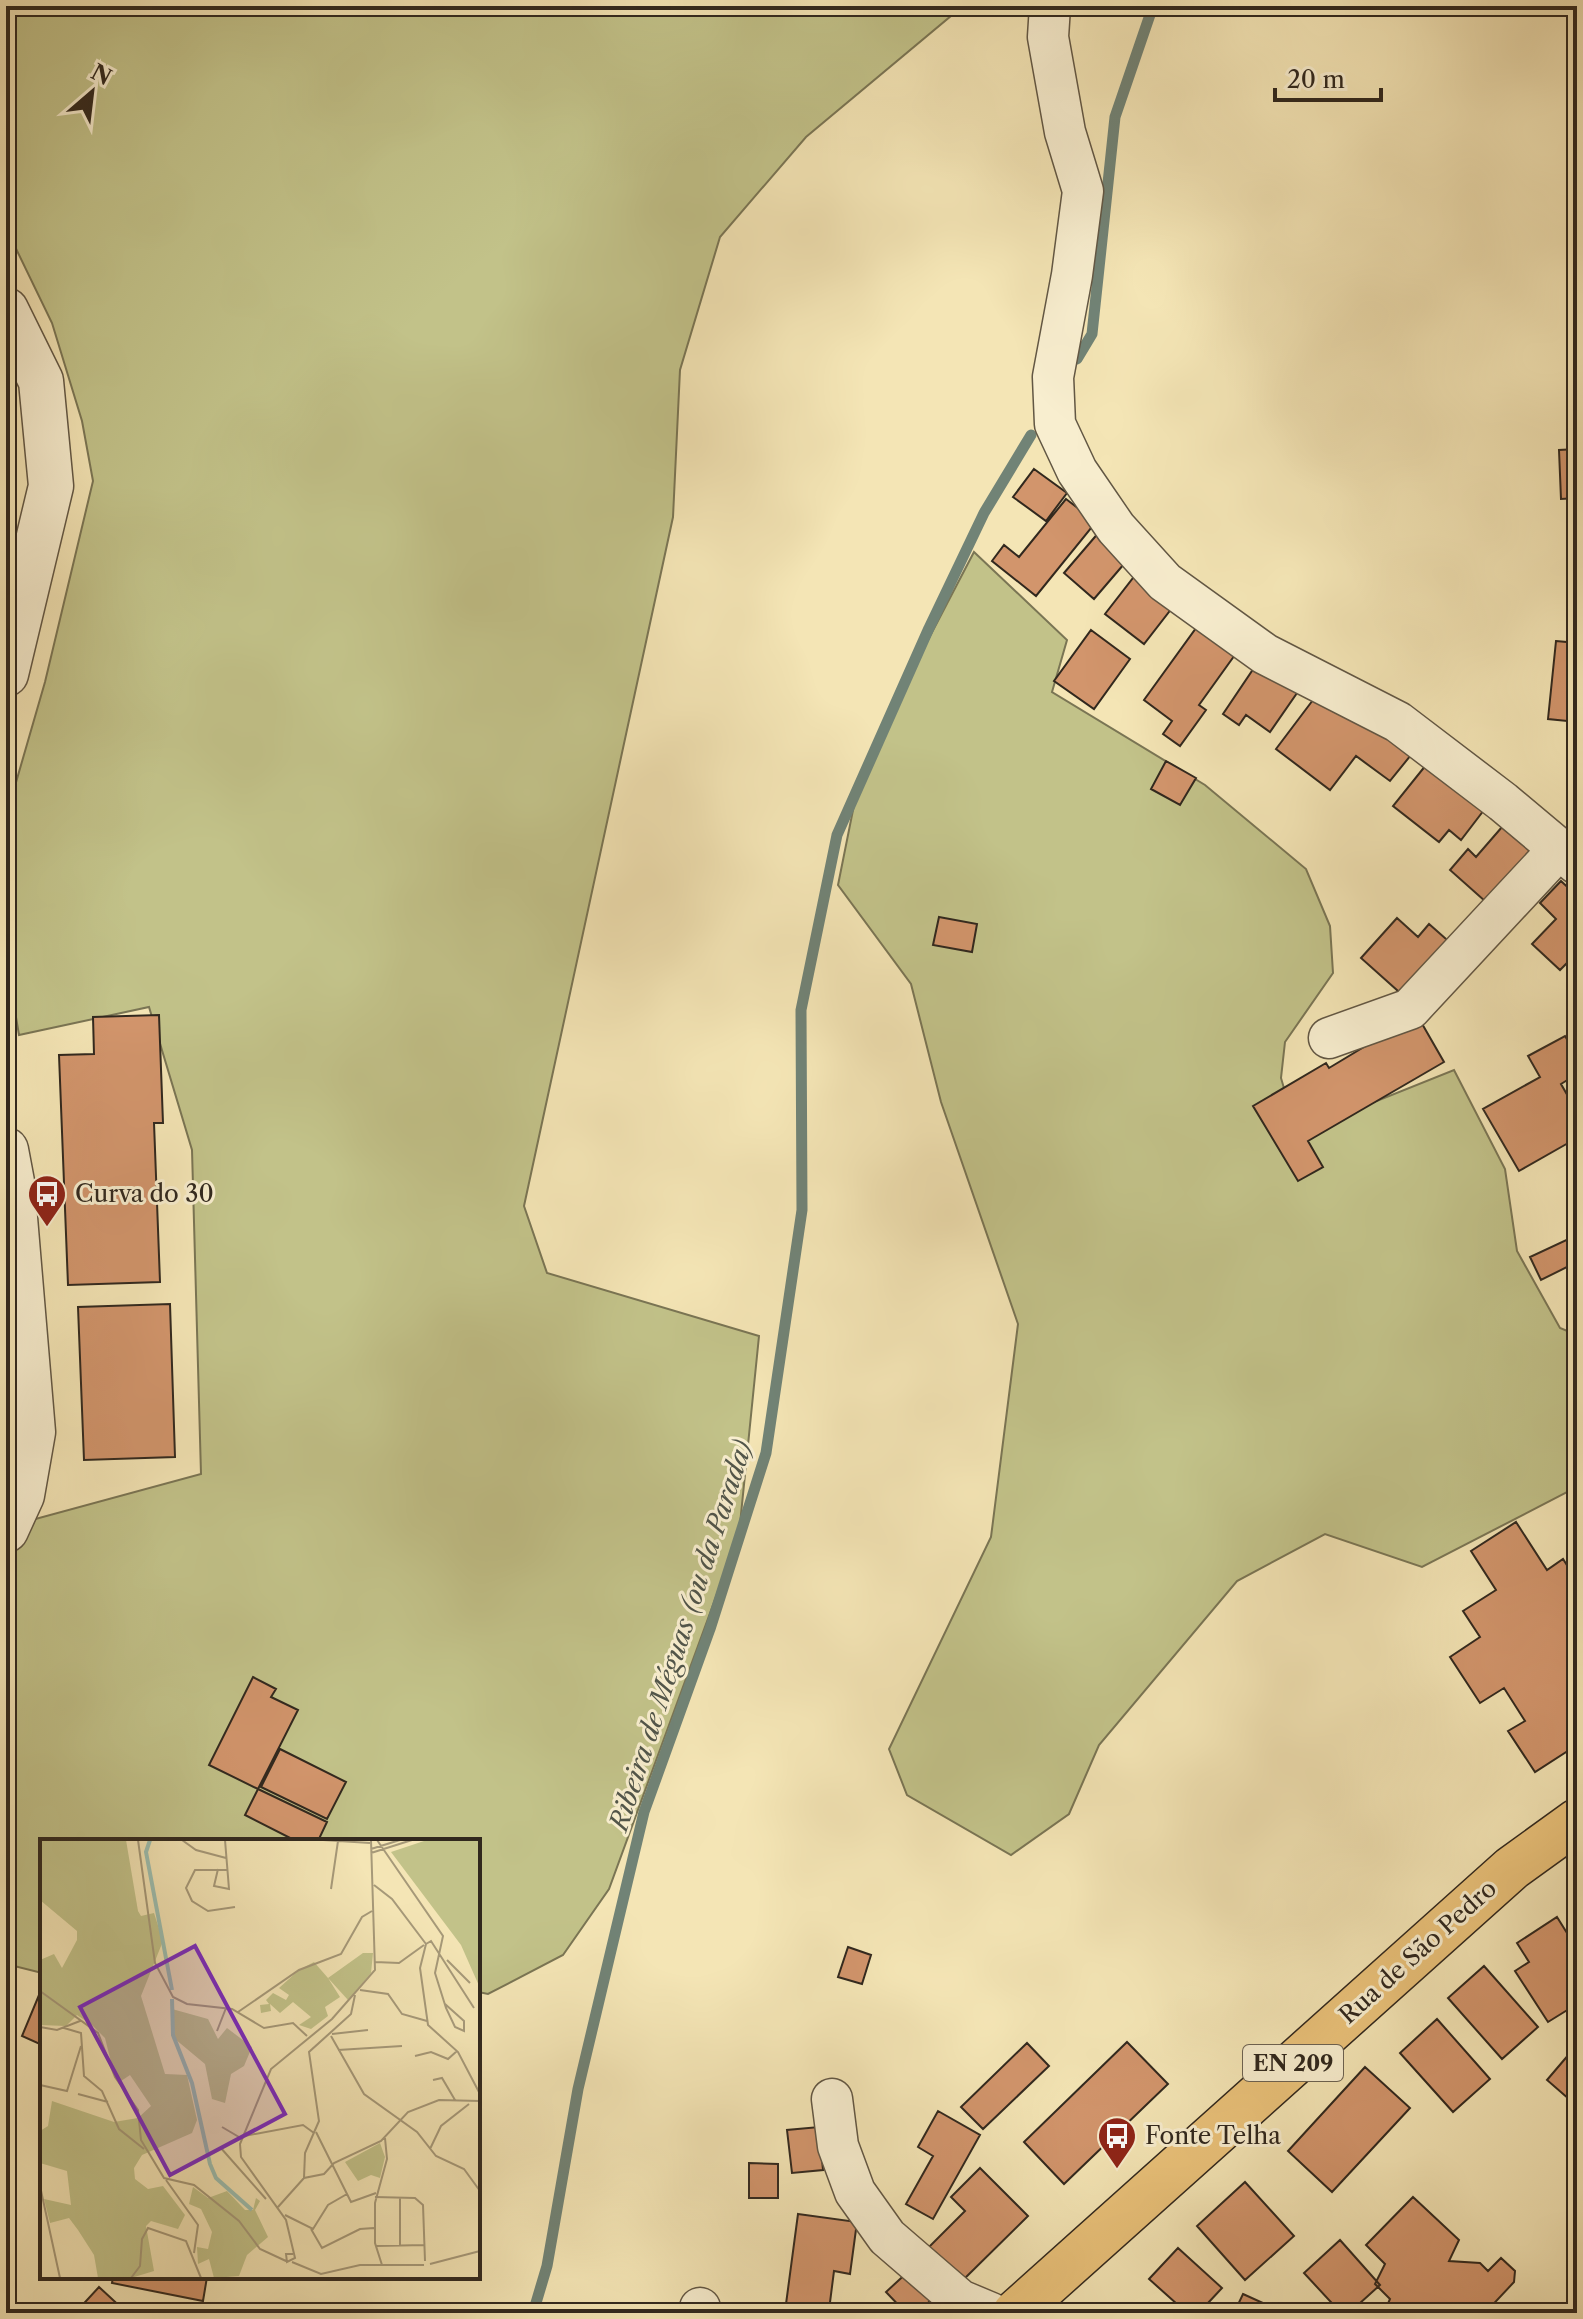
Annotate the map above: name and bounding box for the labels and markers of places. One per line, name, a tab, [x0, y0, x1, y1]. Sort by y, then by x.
bus stop icon: Curva do 30	[26, 1173, 68, 1228]
place label: Curva do 30	[75, 1179, 214, 1208]
bus stop icon: Fonte Telha	[1096, 2115, 1138, 2170]
place label: Fonte Telha	[1145, 2121, 1281, 2150]

